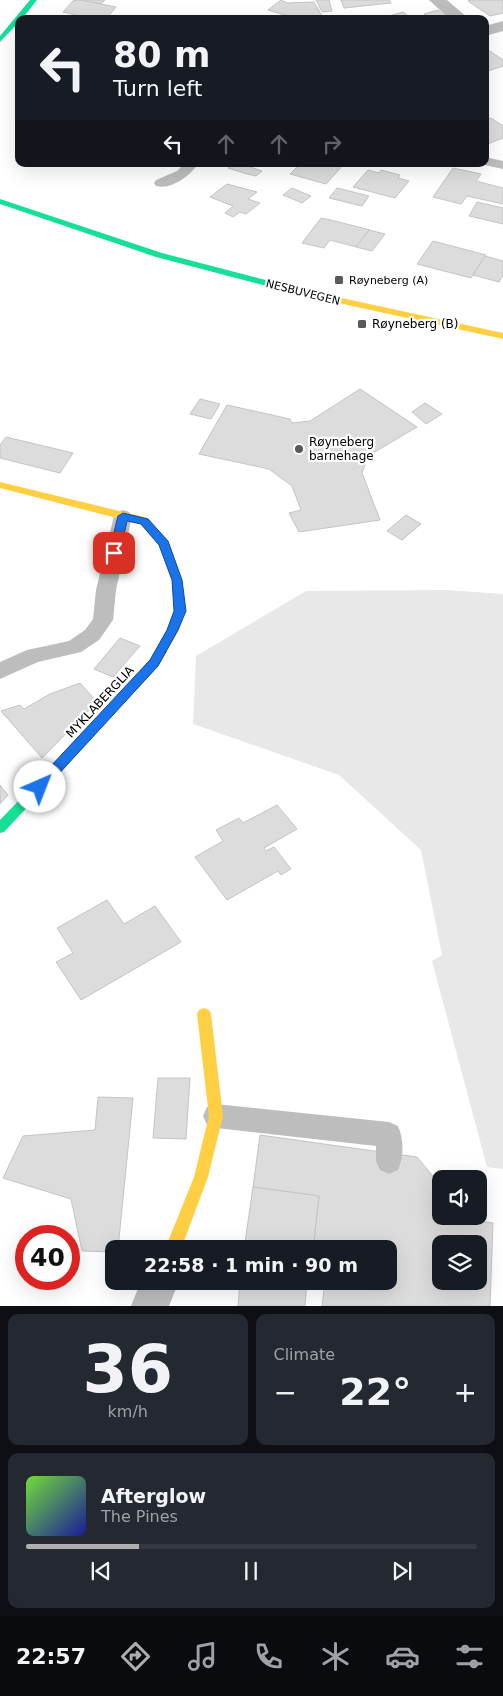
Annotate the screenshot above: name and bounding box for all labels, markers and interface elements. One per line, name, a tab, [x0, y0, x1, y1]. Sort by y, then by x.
icon: left	[30, 35, 95, 100]
text: 80 m	[113, 35, 210, 75]
text: Turn left	[113, 76, 202, 101]
icon: left	[159, 130, 187, 158]
icon: ahead	[212, 130, 240, 158]
icon: ahead	[265, 130, 293, 158]
icon: right	[318, 130, 346, 158]
marker: Røyneberg (A)	[333, 274, 345, 286]
place label: Røyneberg (A)	[349, 274, 428, 287]
street label: NESBUVEGEN	[264, 277, 341, 308]
place label: Røyneberg (B)	[372, 317, 459, 331]
marker: Røyneberg (B)	[356, 318, 368, 330]
place label: Røyneberg barnehage	[309, 435, 374, 463]
marker: Røyneberg barnehage	[293, 443, 305, 455]
pin	[93, 532, 135, 574]
icon: arrive	[100, 539, 128, 567]
street label: MYKLABERGLIA	[63, 663, 137, 741]
position arrow	[13, 760, 65, 812]
map controls	[432, 1170, 487, 1290]
button: sound	[432, 1170, 487, 1225]
speed limit sign: 40	[15, 1225, 80, 1290]
button: layers	[432, 1235, 487, 1290]
text: 22:58 · 1 min · 90 m	[144, 1254, 358, 1276]
text: 36	[83, 1332, 173, 1407]
text: Climate	[274, 1345, 335, 1364]
text: 22°	[339, 1370, 411, 1414]
text: −	[274, 1376, 297, 1409]
text: +	[454, 1376, 477, 1409]
text: km/h	[108, 1402, 148, 1421]
text: Afterglow	[101, 1485, 206, 1507]
text: The Pines	[101, 1507, 178, 1526]
icon: previous	[87, 1557, 115, 1585]
icon: pause	[237, 1557, 265, 1585]
icon: next	[388, 1557, 416, 1585]
icon: directions	[118, 1639, 153, 1674]
icon: music	[185, 1639, 220, 1674]
icon: phone	[251, 1639, 286, 1674]
icon: climate	[318, 1639, 353, 1674]
icon: car	[385, 1639, 420, 1674]
icon: filters	[452, 1639, 487, 1674]
text: 22:57	[16, 1644, 86, 1669]

